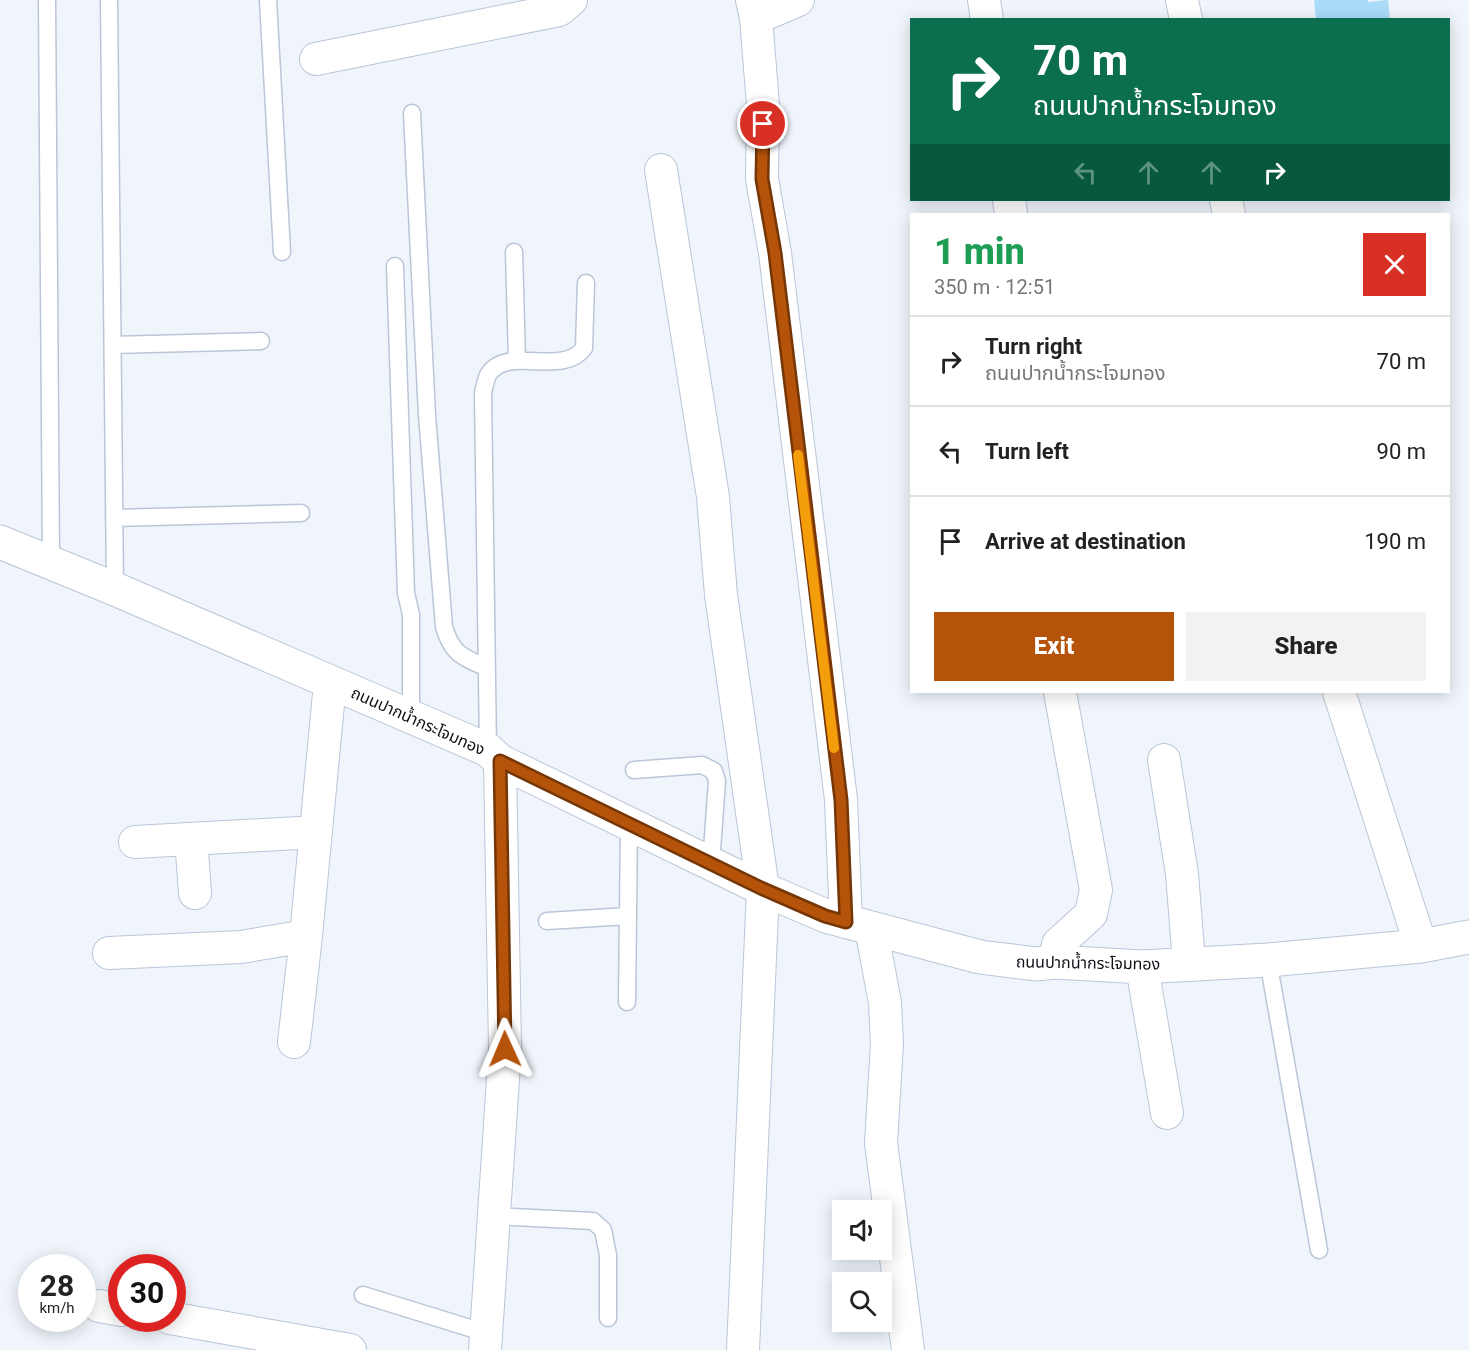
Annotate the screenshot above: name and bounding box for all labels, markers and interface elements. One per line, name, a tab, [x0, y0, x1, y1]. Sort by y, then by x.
text: 70 m	[1033, 36, 1128, 85]
icon: right	[934, 42, 1012, 120]
text: ถนนปากน้ำกระโจมทอง	[1033, 90, 1277, 122]
pin	[737, 98, 788, 149]
icon: arrive	[746, 107, 779, 140]
icon: left	[1069, 156, 1102, 189]
icon: ahead	[1132, 156, 1165, 189]
icon: ahead	[1195, 156, 1228, 189]
icon: right	[1258, 156, 1291, 189]
text: 1 min	[934, 231, 1025, 273]
button: close	[1363, 233, 1426, 296]
text: 350 m · 12:51	[934, 275, 1055, 299]
text: Turn right	[985, 334, 1082, 359]
icon: right	[934, 345, 967, 378]
text: 70 m	[1377, 349, 1426, 374]
text: ถนนปากน้ำกระโจมทอง	[985, 361, 1166, 385]
icon: left	[934, 435, 967, 468]
text: Turn left	[985, 439, 1069, 464]
text: 90 m	[1377, 439, 1426, 464]
icon: arrive	[934, 525, 967, 558]
text: Arrive at destination	[985, 529, 1186, 554]
text: 190 m	[1364, 529, 1426, 554]
button: Exit	[934, 612, 1174, 681]
button: Share	[1186, 612, 1426, 681]
street label: ถนนปากน้ำกระโจมทอง	[348, 681, 489, 759]
street label: ถนนปากน้ำกระโจมทอง	[1016, 950, 1160, 974]
position arrow	[473, 1017, 537, 1081]
map controls	[832, 1200, 892, 1332]
button: sound	[832, 1200, 892, 1260]
speed limit sign: 30	[108, 1254, 186, 1332]
text: 28	[40, 1268, 74, 1303]
button: search	[832, 1272, 892, 1332]
text: km/h	[39, 1299, 75, 1317]

